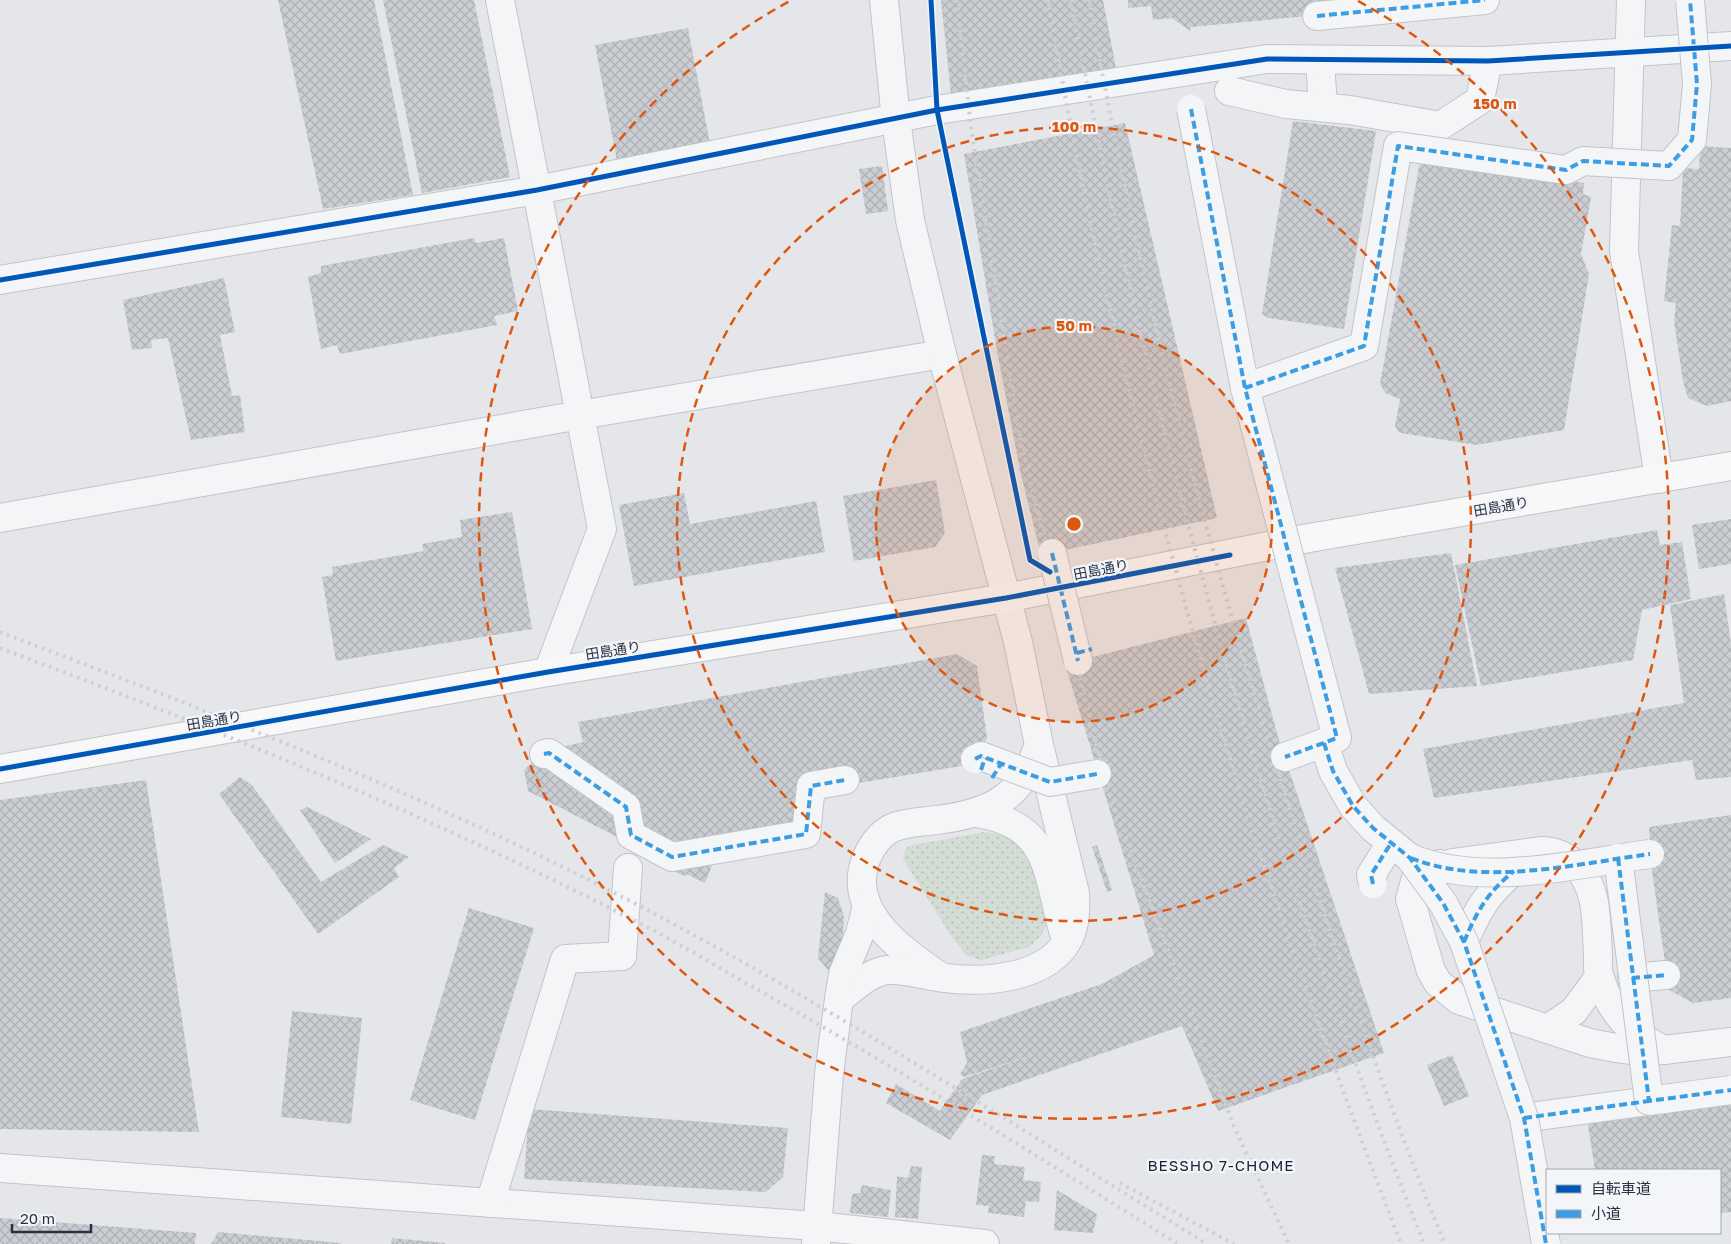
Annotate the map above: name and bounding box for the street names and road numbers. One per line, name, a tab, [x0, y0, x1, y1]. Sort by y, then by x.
street label: 田島通り	[1472, 493, 1530, 519]
street label: 田島通り	[1072, 555, 1130, 583]
street label: 田島通り	[584, 637, 642, 663]
street label: 田島通り	[185, 707, 243, 733]

